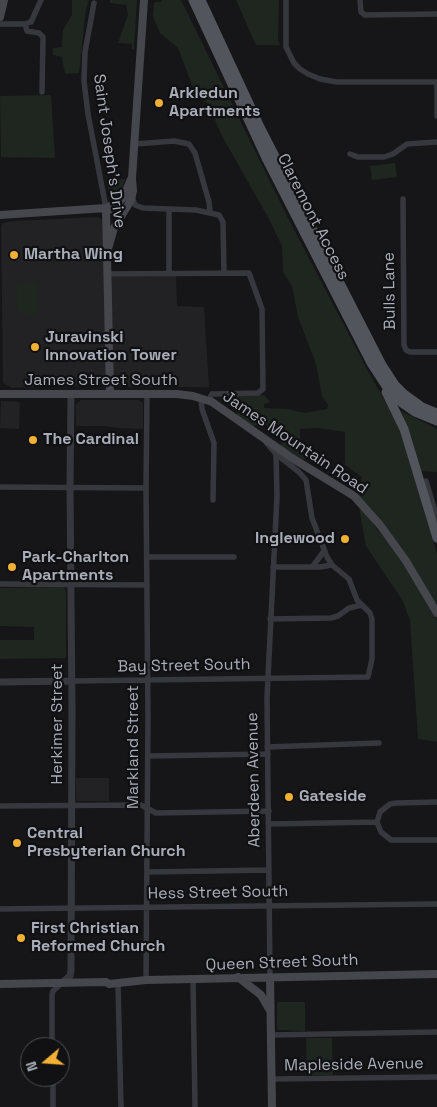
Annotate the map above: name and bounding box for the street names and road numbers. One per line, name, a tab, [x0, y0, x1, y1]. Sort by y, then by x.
street label: Saint Joseph's Drive	[89, 73, 129, 229]
street label: Claremont Access	[273, 151, 353, 283]
street label: Bulls Lane	[380, 252, 400, 330]
street label: James Street South	[24, 371, 178, 391]
street label: James Mountain Road	[219, 387, 371, 499]
street label: Bay Street South	[117, 655, 251, 677]
street label: Herkimer Street	[48, 664, 68, 784]
street label: Markland Street	[124, 685, 144, 809]
street label: Aberdeen Avenue	[243, 712, 265, 848]
street label: Hess Street South	[148, 882, 288, 904]
street label: Queen Street South	[205, 951, 359, 975]
street label: Mapleside Avenue	[284, 1054, 424, 1076]

